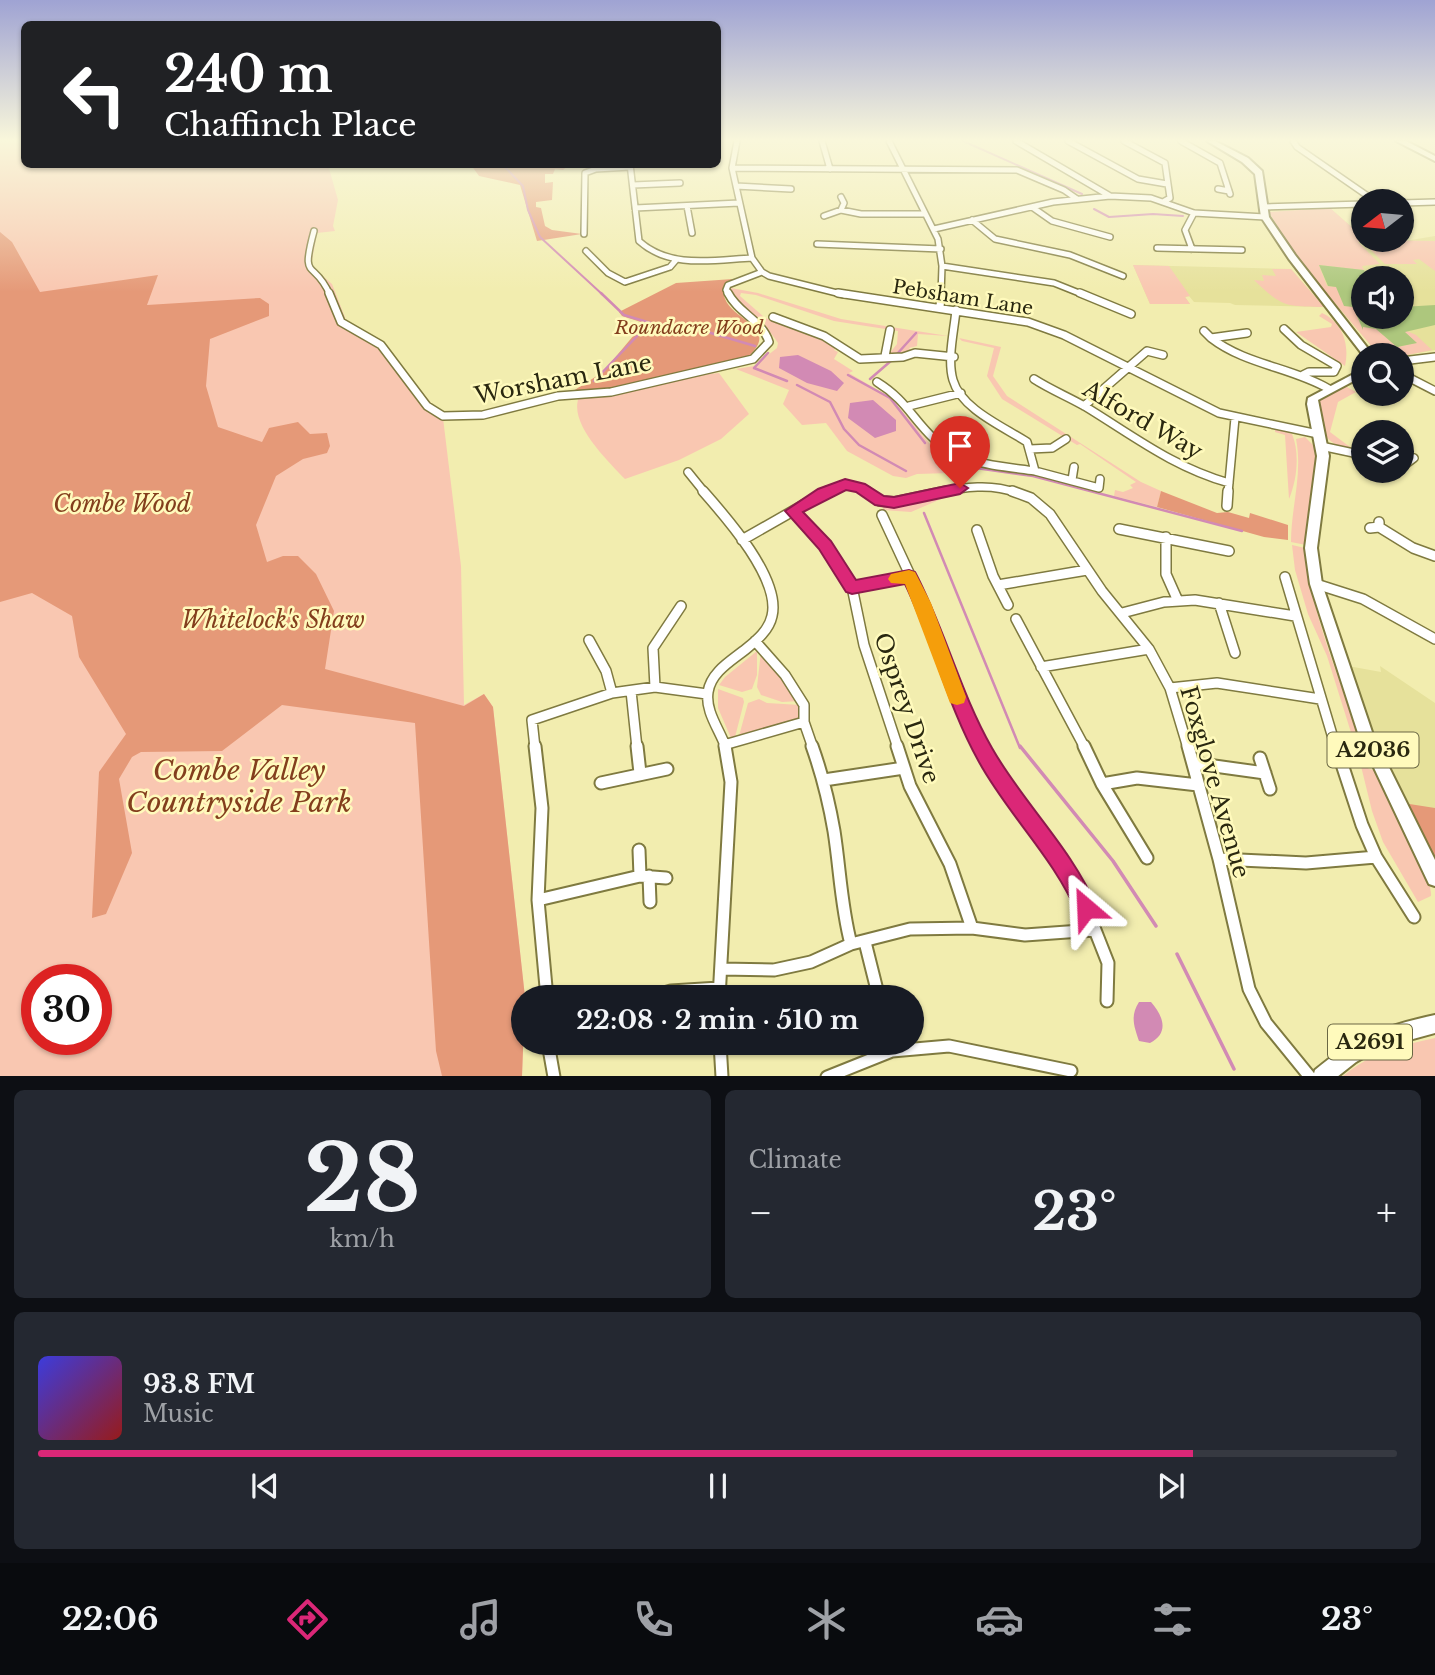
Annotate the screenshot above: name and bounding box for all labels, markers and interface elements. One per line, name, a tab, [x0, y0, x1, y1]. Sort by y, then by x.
text: 240 m	[164, 44, 333, 105]
icon: left	[49, 49, 140, 140]
text: Chaffinch Place	[164, 105, 417, 145]
north arrow	[1351, 189, 1414, 252]
map controls	[1351, 189, 1414, 483]
button: sound	[1351, 266, 1414, 329]
street label: Pebsham Lane	[891, 275, 1035, 320]
park label: Roundacre Wood	[613, 316, 764, 339]
button: search	[1351, 343, 1414, 406]
street label: Worsham Lane	[471, 348, 654, 410]
street label: Alford Way	[1077, 374, 1208, 466]
pin	[930, 416, 990, 488]
button: layers	[1351, 420, 1414, 483]
icon: arrive	[941, 427, 979, 465]
park label: Combe Wood	[53, 490, 191, 518]
park label: Whitelock's Shaw	[181, 606, 365, 634]
street label: Osprey Drive	[868, 629, 946, 787]
street label: Foxglove Avenue	[1174, 683, 1256, 881]
road number: A2036	[1328, 732, 1418, 768]
park label: Combe Valley Countryside Park	[126, 753, 352, 820]
position arrow	[1049, 871, 1123, 945]
speed limit sign: 30	[21, 964, 112, 1055]
text: 22:08 · 2 min · 510 m	[576, 1004, 859, 1036]
road number: A2691	[1328, 1024, 1412, 1060]
text: 28	[304, 1123, 421, 1236]
text: Climate	[749, 1146, 842, 1174]
text: 23°	[1032, 1180, 1117, 1244]
text: −	[749, 1189, 773, 1236]
text: +	[1376, 1189, 1397, 1236]
text: km/h	[330, 1225, 395, 1253]
text: 93.8 FM	[143, 1368, 255, 1400]
text: Music	[143, 1400, 214, 1428]
icon: previous	[246, 1467, 284, 1505]
icon: pause	[699, 1467, 737, 1505]
icon: next	[1152, 1467, 1190, 1505]
icon: directions	[283, 1595, 332, 1644]
icon: music	[456, 1595, 505, 1644]
icon: phone	[629, 1595, 678, 1644]
icon: climate	[802, 1595, 851, 1644]
icon: car	[975, 1595, 1024, 1644]
icon: filters	[1148, 1595, 1197, 1644]
text: 22:06	[62, 1599, 159, 1639]
text: 23°	[1321, 1599, 1373, 1639]

